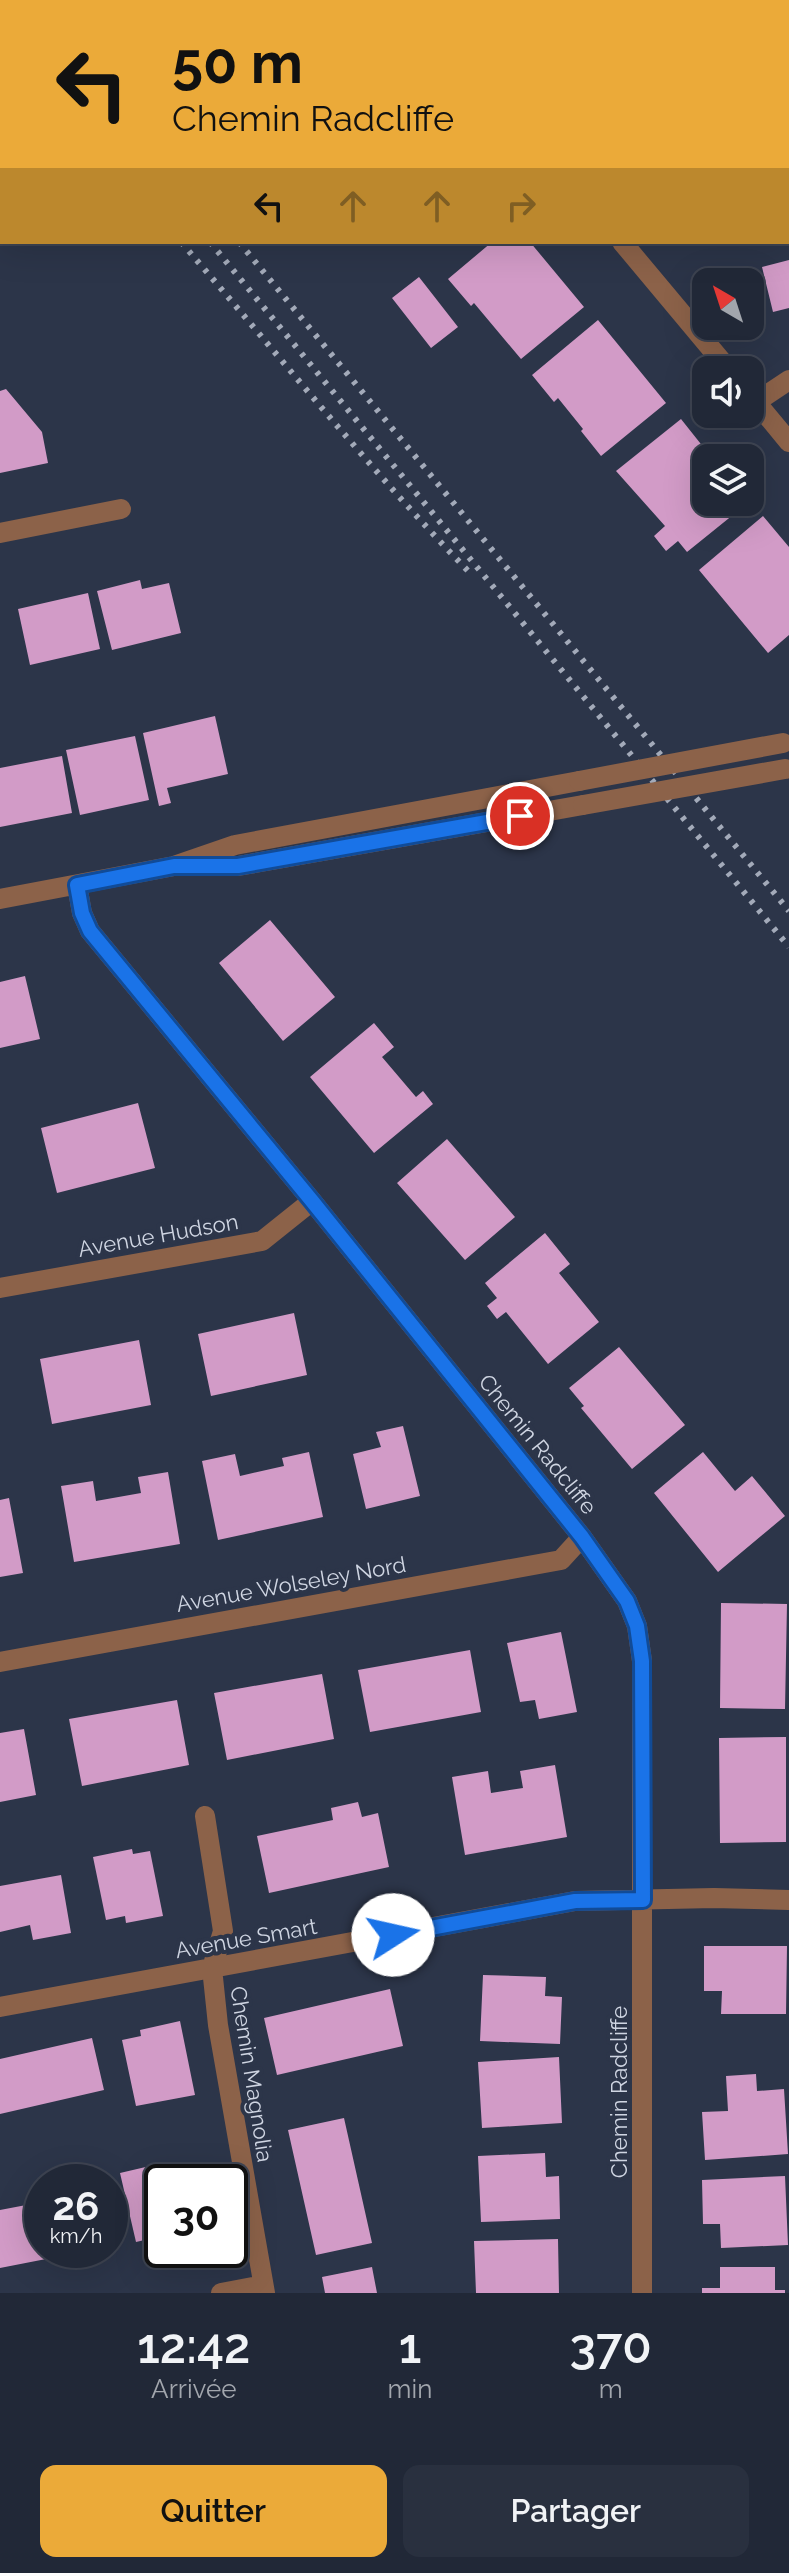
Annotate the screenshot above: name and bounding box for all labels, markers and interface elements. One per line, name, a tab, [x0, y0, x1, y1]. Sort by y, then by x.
text: 50 m	[172, 30, 303, 96]
icon: left	[40, 32, 144, 136]
text: Chemin Radcliffe	[172, 97, 454, 139]
icon: left	[247, 184, 291, 228]
icon: ahead	[331, 184, 375, 228]
icon: ahead	[415, 184, 459, 228]
icon: right	[499, 184, 543, 228]
north arrow	[692, 268, 764, 340]
map controls	[692, 268, 764, 516]
button: sound	[692, 356, 764, 428]
button: layers	[692, 444, 764, 516]
pin	[486, 782, 554, 850]
icon: arrive	[498, 794, 542, 838]
street label: Avenue Hudson	[76, 1208, 240, 1262]
street label: Chemin Radcliffe	[474, 1369, 602, 1519]
street label: Avenue Wolseley Nord	[174, 1551, 408, 1617]
position arrow	[351, 1893, 435, 1977]
street label: Avenue Smart	[173, 1913, 320, 1963]
street label: Chemin Magnolia	[225, 1984, 279, 2164]
street label: Chemin Radcliffe	[606, 2006, 632, 2178]
speed limit sign: 30	[144, 2164, 248, 2268]
text: 26	[53, 2182, 99, 2229]
text: km/h	[50, 2224, 102, 2248]
text: 12:42	[137, 2318, 250, 2374]
text: 1	[399, 2318, 421, 2374]
text: 370	[570, 2318, 652, 2374]
text: Arrivée	[151, 2374, 237, 2404]
text: min	[388, 2374, 432, 2404]
text: m	[599, 2374, 623, 2404]
button: Quitter	[40, 2465, 387, 2557]
button: Partager	[403, 2465, 749, 2557]

